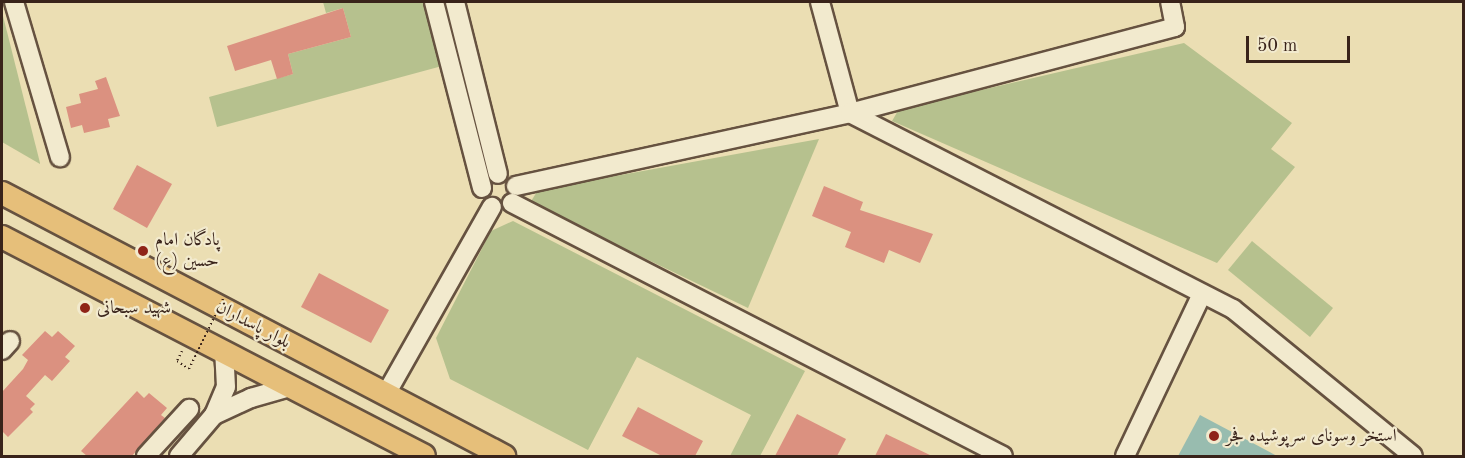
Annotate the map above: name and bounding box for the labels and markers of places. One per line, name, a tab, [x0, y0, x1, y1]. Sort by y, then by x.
place label: پادگان امام حسین (ع)	[155, 230, 220, 272]
marker: پادگان امام حسین (ع)	[136, 244, 150, 258]
place label: شهید سبحانی	[97, 297, 171, 319]
marker: شهید سبحانی	[78, 301, 92, 315]
place label: استخر وسونای سرپوشیده فجر	[1226, 425, 1397, 447]
marker: استخر وسونای سرپوشیده فجر	[1207, 429, 1221, 443]

